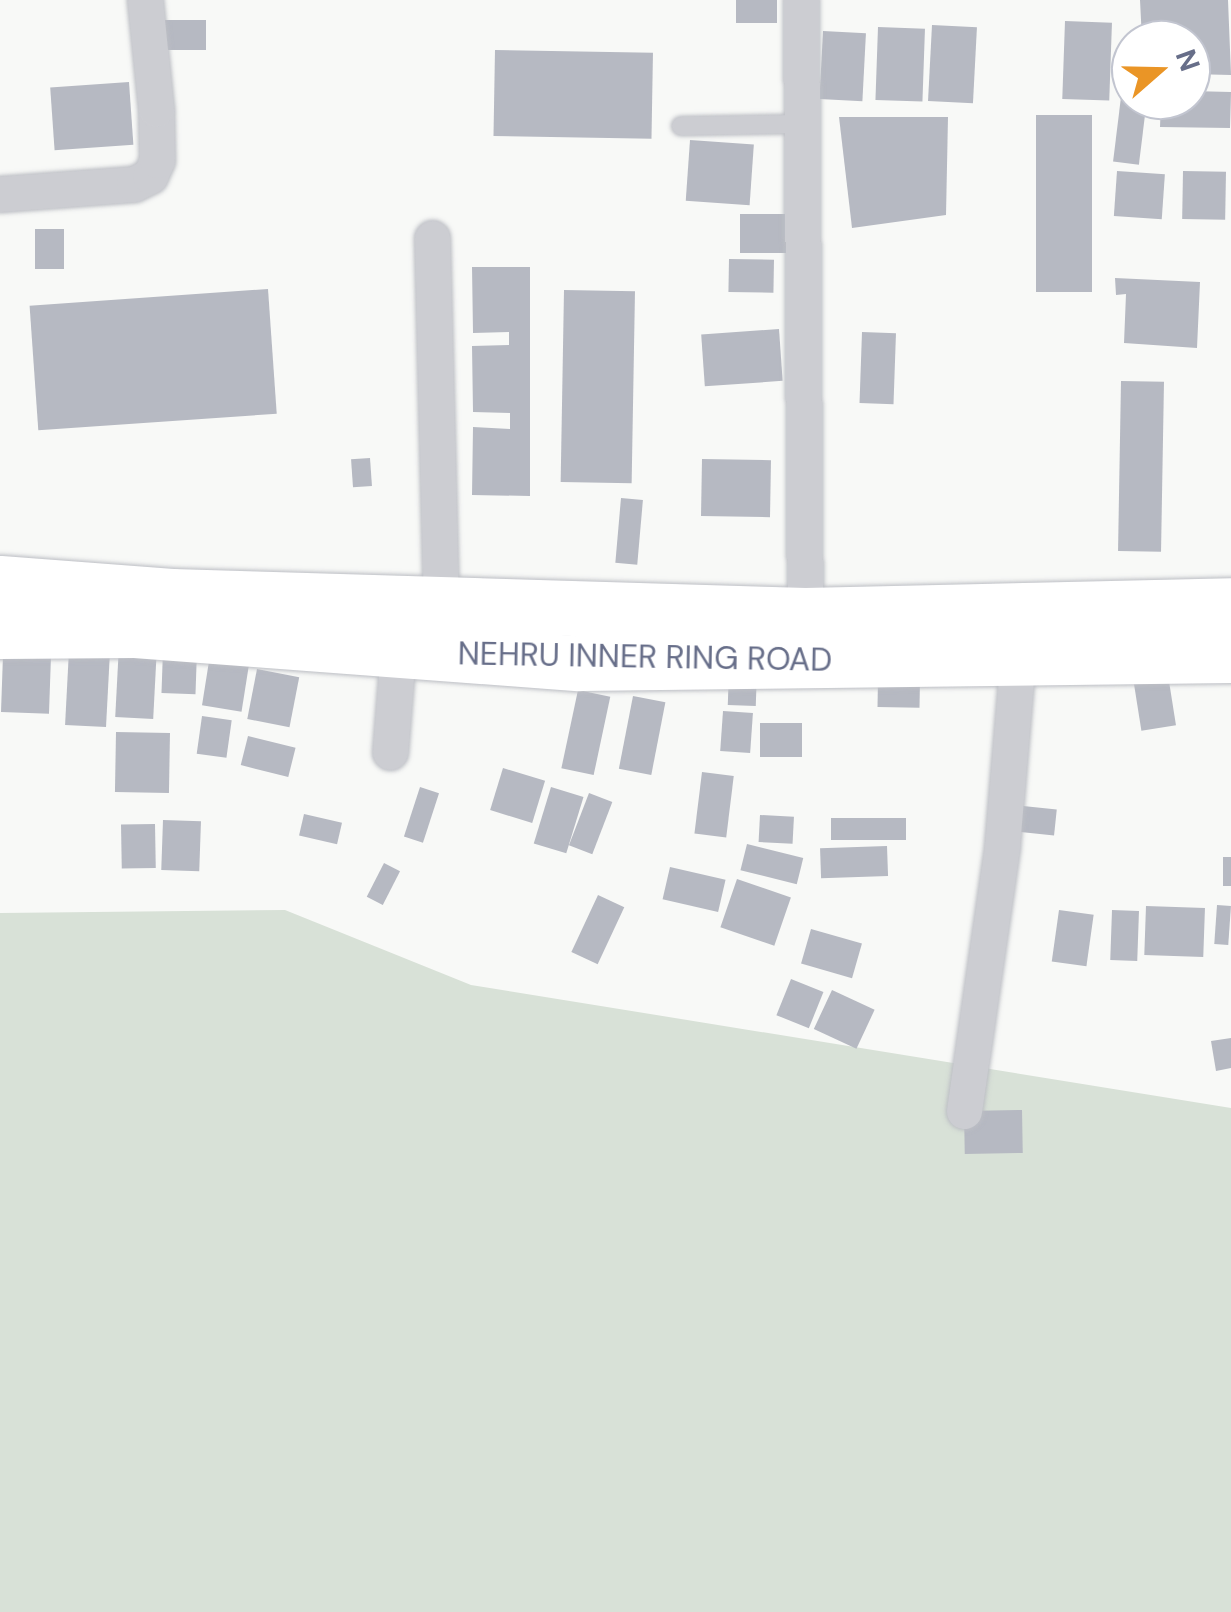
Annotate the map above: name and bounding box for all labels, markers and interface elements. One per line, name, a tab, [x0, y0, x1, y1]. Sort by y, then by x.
north arrow	[1111, 20, 1211, 120]
text: N	[1167, 44, 1209, 76]
street label: NEHRU INNER RING ROAD	[457, 635, 833, 679]

